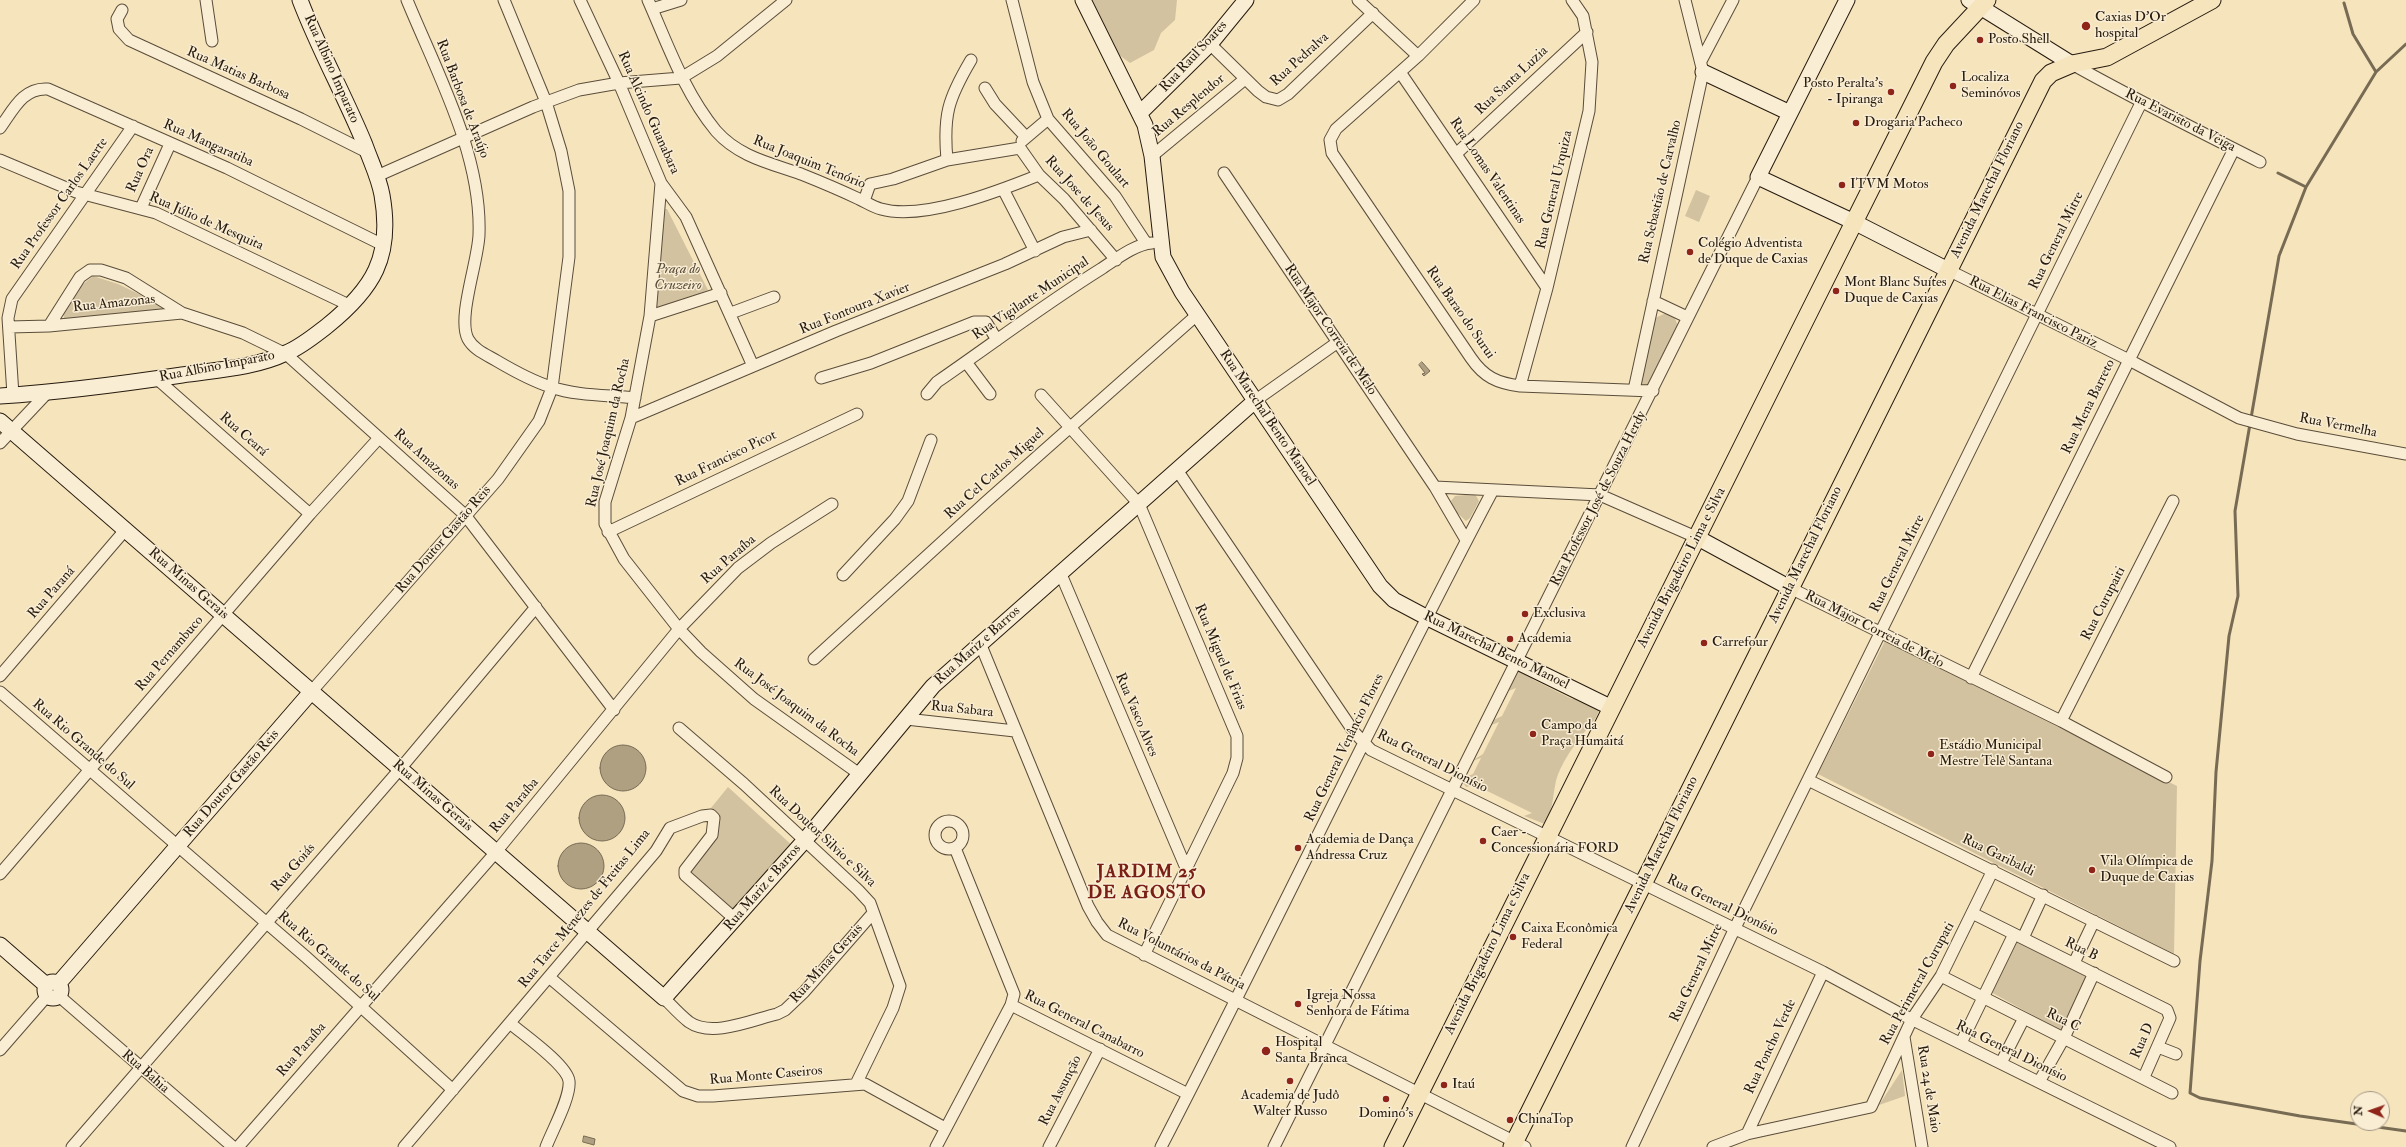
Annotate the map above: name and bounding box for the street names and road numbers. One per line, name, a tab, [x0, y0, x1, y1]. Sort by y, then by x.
street label: Rua Albino Imparato	[299, 12, 363, 126]
street label: Rua Raul Soares	[1157, 18, 1231, 96]
street label: Rua Pedralva	[1267, 29, 1333, 91]
street label: Rua Barbosa de Araújo	[432, 37, 492, 161]
street label: Rua Santa Luzia	[1472, 43, 1552, 119]
street label: Rua Matias Barbosa	[184, 44, 292, 104]
street label: Rua Alcindo Guanabara	[613, 49, 683, 177]
street label: Rua Resplendor	[1150, 71, 1228, 141]
street label: Rua Evaristo da Veiga	[2122, 86, 2238, 156]
street label: Rua Joāo Goulart	[1057, 106, 1133, 192]
street label: Rua Lomas Valentinas	[1445, 115, 1529, 227]
street label: Rua Mangaratiba	[160, 117, 256, 171]
street label: Rua Sebastião de Carvalho	[1636, 119, 1686, 265]
street label: Avenida Marechal Floriano	[1948, 119, 2028, 261]
street label: Rua General Urquiza	[1533, 129, 1577, 251]
street label: Rua Joaquim Tenório	[750, 133, 868, 193]
street label: Rua Professor Carlos Laerte	[8, 135, 112, 273]
street label: Rua Ora	[124, 145, 158, 195]
street label: Rua Jose de Jesus	[1041, 153, 1117, 235]
street label: Rua Júlio de Mesquita	[146, 189, 266, 255]
street label: Rua General Mitre	[2026, 189, 2088, 293]
street label: Rua Vigilante Municipal	[969, 254, 1093, 344]
street label: Rua Major Correia de Melo	[1280, 261, 1380, 399]
street label: Rua Barao do Surui	[1422, 263, 1498, 363]
street label: Rua Elias Francisco Pariz	[1966, 273, 2100, 353]
street label: Rua Fontoura Xavier	[797, 279, 913, 339]
street label: Rua Amazonas	[72, 291, 156, 317]
street label: Rua Marechal Bento Manoel	[1215, 347, 1319, 489]
street label: Rua Albino Imparato	[158, 348, 276, 386]
street label: Rua José Joaquim da Rocha	[584, 357, 634, 509]
street label: Rua Mena Barreto	[2059, 357, 2119, 457]
street label: Rua Professor José de Souza Herdy	[1547, 408, 1651, 590]
street label: Rua Ceará	[215, 409, 271, 461]
street label: Rua Vermelha	[2298, 410, 2378, 442]
street label: Rua Cel Carlos Miguel	[942, 425, 1048, 523]
street label: Rua Amazonas	[390, 426, 462, 494]
street label: Rua Francisco Picot	[673, 427, 779, 491]
street label: Rua Doutor Gastão Reis	[393, 483, 495, 597]
street label: Avenida Marechal Floriano	[1766, 484, 1846, 626]
street label: Avenida Brigadeiro Lima e Silva	[1634, 485, 1730, 651]
street label: Rua General Mitre	[1867, 512, 1929, 616]
street label: Rua Paraíba	[698, 532, 760, 588]
street label: Rua Minas Gerais	[144, 545, 232, 623]
street label: Rua Paraná	[25, 564, 79, 622]
street label: Rua Curupaiti	[2078, 564, 2130, 644]
street label: Rua Major Correia de Melo	[1802, 588, 1946, 672]
street label: Rua Miguel de Frias	[1190, 602, 1250, 712]
street label: Rua Mariz e Barros	[932, 603, 1024, 689]
street label: Rua Marechal Bento Manoel	[1420, 608, 1572, 694]
street label: Rua Pernambuco	[133, 613, 207, 695]
street label: Rua José Joaquim da Rocha	[730, 655, 862, 761]
street label: Rua Vasco Alves	[1111, 671, 1161, 759]
street label: Rua General Venâncio Flores	[1302, 671, 1388, 825]
street label: Rua Rio Grande do Sul	[28, 696, 138, 794]
street label: Rua Sabara	[930, 698, 994, 722]
street label: Rua Doutor Gastão Reis	[181, 727, 283, 841]
street label: Rua General Dionísio	[1374, 727, 1490, 797]
street label: Rua Minas Gerais	[388, 757, 476, 835]
street label: Avenida Marechal Floriano	[1622, 774, 1702, 916]
street label: Rua Paraíba	[487, 775, 543, 837]
street label: Rua Doutor Silvio e Silva	[765, 783, 879, 891]
street label: Rua Tarce Menezes de Freitas Lima	[516, 826, 654, 992]
street label: Rua Garibaldi	[1959, 831, 2037, 881]
street label: Rua Goiás	[268, 840, 320, 896]
street label: Rua Mariz e Barros	[721, 841, 805, 935]
street label: Avenida Brigadeiro Lima e Silva	[1441, 870, 1535, 1038]
street label: Rua General Dionísio	[1664, 872, 1780, 940]
street label: Rua Rio Grande do Sul	[273, 908, 383, 1006]
street label: Rua Voluntários da Pátria	[1114, 915, 1248, 995]
street label: Rua Perimetral Curupati	[1877, 920, 1959, 1048]
street label: Rua Minas Gerais	[787, 921, 867, 1007]
street label: Rua General Mitre	[1667, 921, 1727, 1025]
street label: Rua B	[2062, 935, 2100, 965]
street label: Rua General Canabarro	[1021, 987, 1147, 1063]
street label: Rua Poncho Verde	[1742, 997, 1800, 1097]
street label: Rua C	[2043, 1006, 2083, 1036]
street label: Rua General Dionísio	[1953, 1018, 2069, 1086]
street label: Rua Paraíba	[274, 1019, 330, 1081]
street label: Rua D	[2128, 1021, 2158, 1061]
street label: Rua 24 de Maio	[1913, 1044, 1943, 1134]
street label: Rua Bahia	[118, 1047, 172, 1097]
street label: Rua Assunção	[1036, 1053, 1086, 1129]
street label: Rua Monte Caseiros	[709, 1063, 823, 1089]

